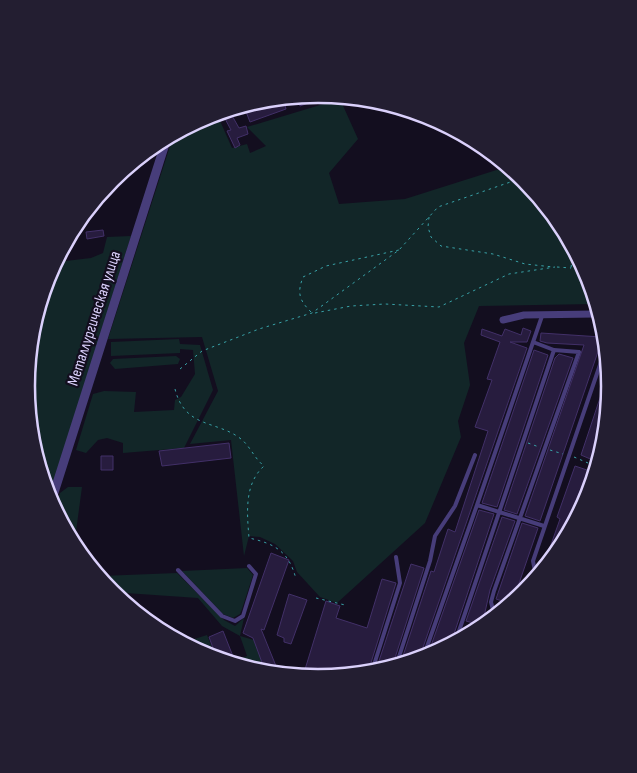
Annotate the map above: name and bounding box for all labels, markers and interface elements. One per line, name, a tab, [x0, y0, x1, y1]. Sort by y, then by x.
street label: Металлургическая улица	[64, 249, 125, 388]

